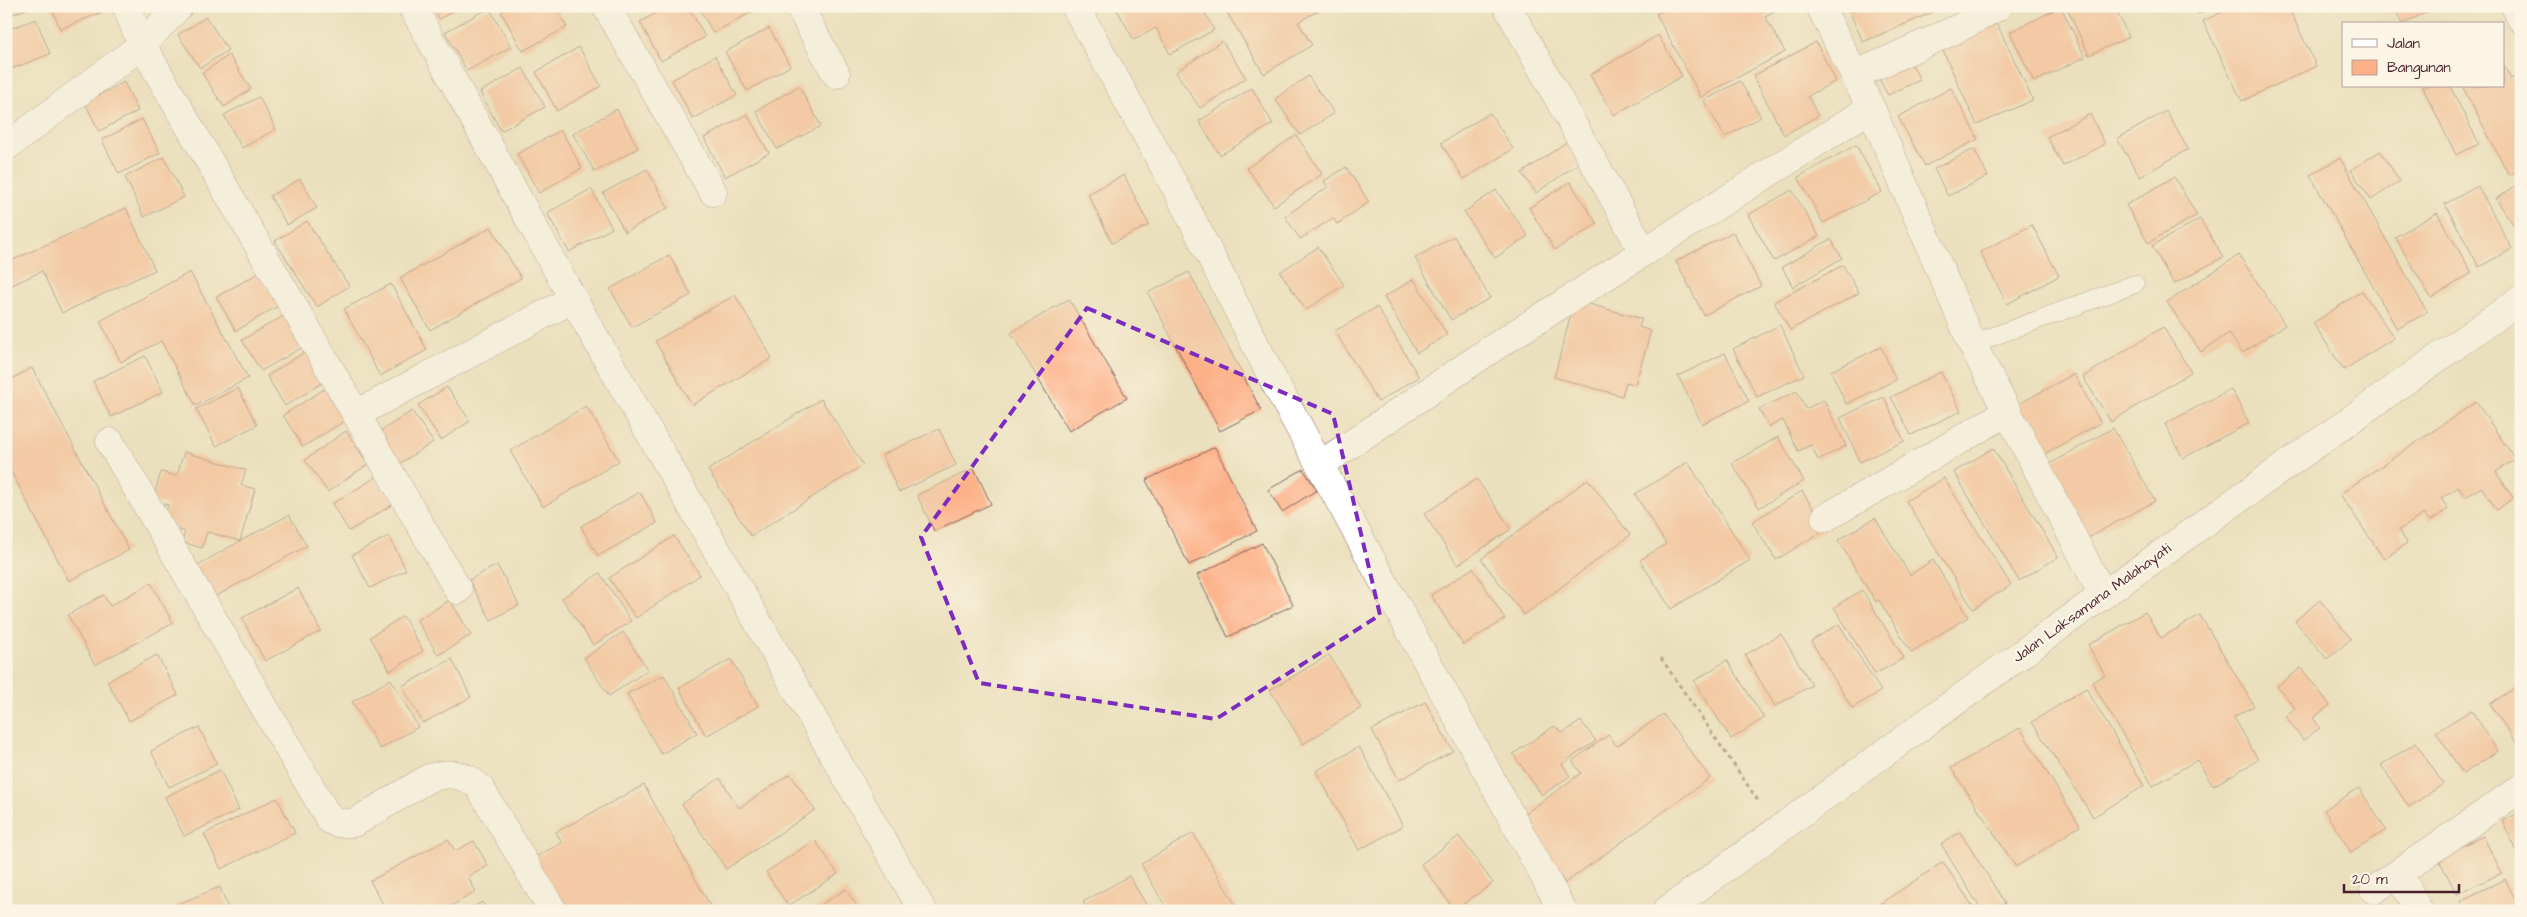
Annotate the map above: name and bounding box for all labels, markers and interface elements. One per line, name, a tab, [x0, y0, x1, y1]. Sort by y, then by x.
legend	[2342, 22, 2504, 88]
text: Jalan	[2387, 33, 2421, 54]
text: Bangunan	[2387, 57, 2451, 79]
street label: Jalan Laksamana Malahayati	[2008, 538, 2177, 668]
scale bar	[2344, 862, 2460, 894]
text: 20 m	[2352, 869, 2388, 890]

